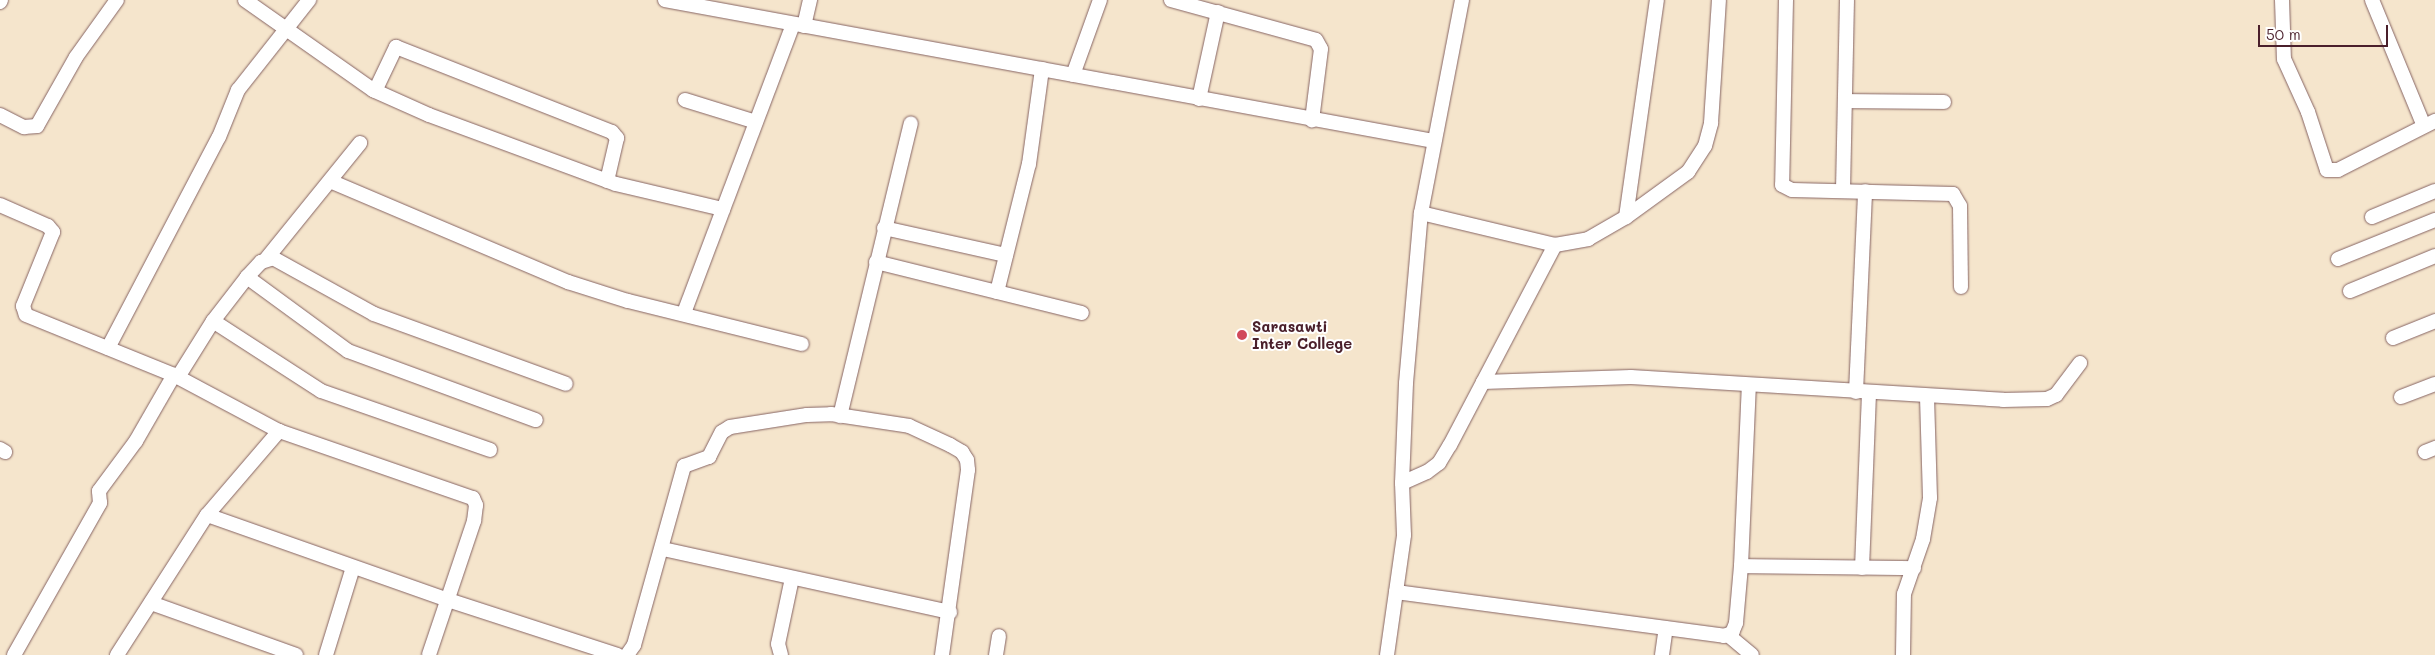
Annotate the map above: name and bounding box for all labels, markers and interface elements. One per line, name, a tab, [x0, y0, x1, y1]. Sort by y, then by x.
scale bar	[2260, 15, 2390, 47]
text: 50 m	[2266, 24, 2301, 44]
place label: Sarasawti Inter College	[1252, 317, 1352, 352]
marker: Sarasawti Inter College	[1236, 329, 1248, 341]

